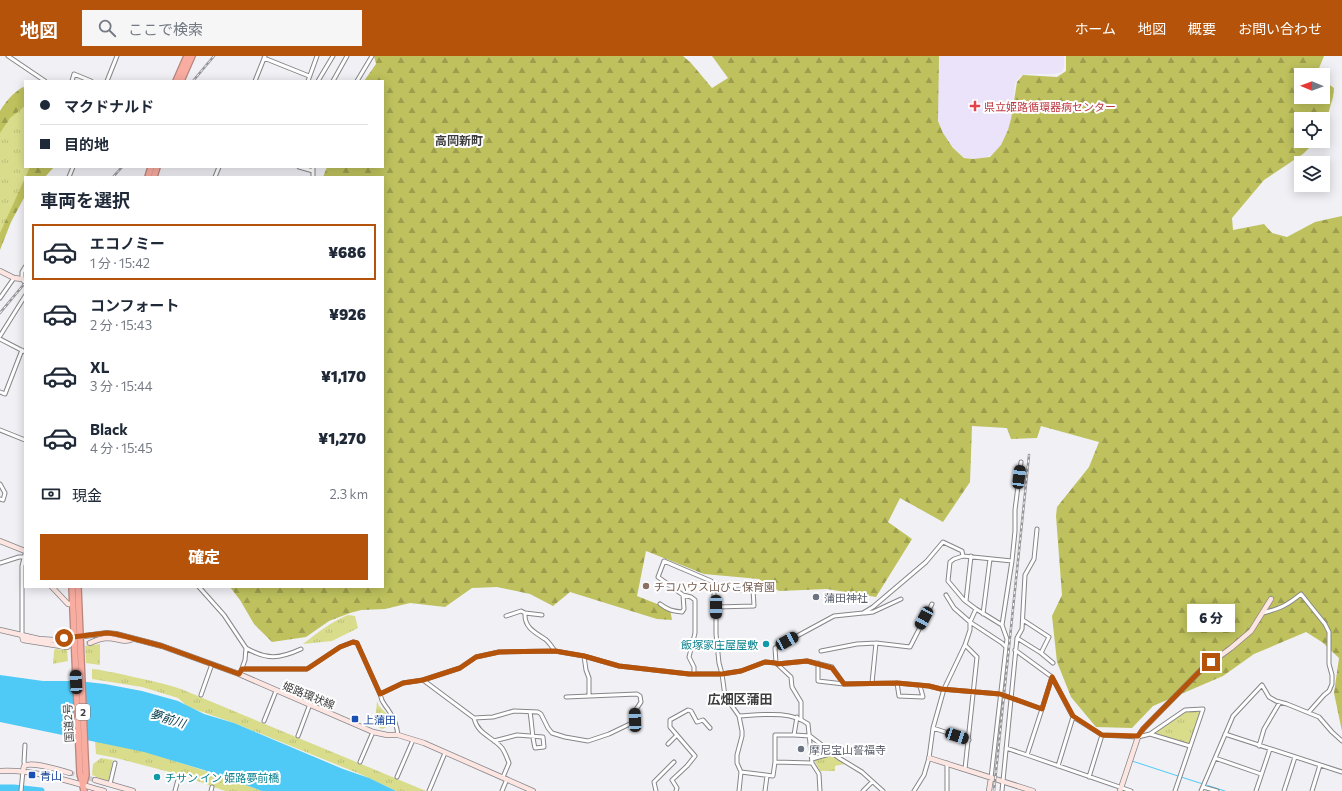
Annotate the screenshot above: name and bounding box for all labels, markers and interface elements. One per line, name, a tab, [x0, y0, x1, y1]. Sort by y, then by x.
search box	[82, 10, 362, 46]
icon: search	[96, 17, 118, 39]
text: 地図	[20, 18, 58, 41]
text: ここで検索	[128, 20, 203, 38]
text: ホーム	[1074, 20, 1116, 37]
text: 地図	[1138, 20, 1166, 37]
text: 概要	[1188, 20, 1216, 37]
text: お問い合わせ	[1238, 20, 1322, 37]
north arrow	[1294, 68, 1330, 104]
map controls	[1294, 68, 1330, 192]
text: マクドナルド	[64, 97, 154, 115]
marker: 県立姫路循環器病センター	[969, 100, 981, 112]
place label: 県立姫路循環器病センター	[984, 100, 1116, 113]
button: locate	[1294, 112, 1330, 148]
district label: 高岡新町	[435, 133, 483, 147]
text: 目的地	[64, 135, 109, 153]
button: layers	[1294, 156, 1330, 192]
text: 車両を選択	[40, 189, 130, 211]
icon: car	[42, 234, 78, 270]
text: エコノミー	[90, 234, 165, 252]
text: ¥686	[328, 243, 366, 261]
text: 1 分 · 15:42	[90, 255, 150, 271]
icon: car	[42, 296, 78, 332]
text: コンフォート	[90, 296, 180, 314]
text: ¥926	[329, 305, 366, 323]
text: 2 分 · 15:43	[90, 317, 152, 333]
icon: car	[42, 358, 78, 394]
text: XL	[90, 358, 109, 376]
text: ¥1,170	[321, 367, 366, 385]
text: 3 分 · 15:44	[90, 378, 153, 394]
icon: car	[42, 420, 78, 456]
text: Black	[90, 420, 128, 438]
text: ¥1,270	[318, 429, 366, 447]
text: 4 分 · 15:45	[90, 440, 153, 456]
car	[1012, 464, 1026, 490]
icon: cash	[40, 483, 62, 505]
text: 現金	[72, 486, 102, 504]
text: 2.3 km	[329, 486, 368, 502]
button: 確定	[40, 534, 368, 580]
place label: チコハウス山びこ保育園	[654, 580, 775, 593]
marker: チコハウス山びこ保育園	[641, 581, 651, 591]
place label: 蒲田神社	[824, 591, 868, 604]
marker: 蒲田神社	[811, 592, 821, 602]
car	[710, 595, 722, 619]
callout: 6 分	[1187, 604, 1235, 632]
car	[913, 605, 935, 631]
text: 6 分	[1199, 610, 1223, 626]
route start	[55, 629, 73, 647]
car	[774, 630, 800, 652]
place label: 飯塚家庄屋屋敷	[681, 638, 758, 651]
marker: 飯塚家庄屋屋敷	[761, 639, 771, 649]
route end	[1202, 653, 1220, 671]
car	[69, 670, 83, 694]
street label: 姫路環状線	[281, 679, 337, 711]
district label: 広畑区蒲田	[707, 691, 773, 707]
street label: 国道2号	[60, 703, 76, 743]
road number: 2	[76, 704, 90, 720]
water label: 夢前川	[149, 706, 189, 731]
car	[629, 708, 641, 732]
place label: 上蒲田	[363, 713, 396, 726]
marker: 上蒲田	[350, 714, 360, 724]
car	[944, 727, 970, 745]
place label: 摩尼宝山誓福寺	[809, 743, 886, 756]
marker: 摩尼宝山誓福寺	[796, 744, 806, 754]
place label: 青山	[40, 769, 62, 782]
marker: 青山	[27, 770, 37, 780]
place label: チサン イン 姫路夢前橋	[165, 771, 279, 784]
marker: チサン イン 姫路夢前橋	[152, 772, 162, 782]

